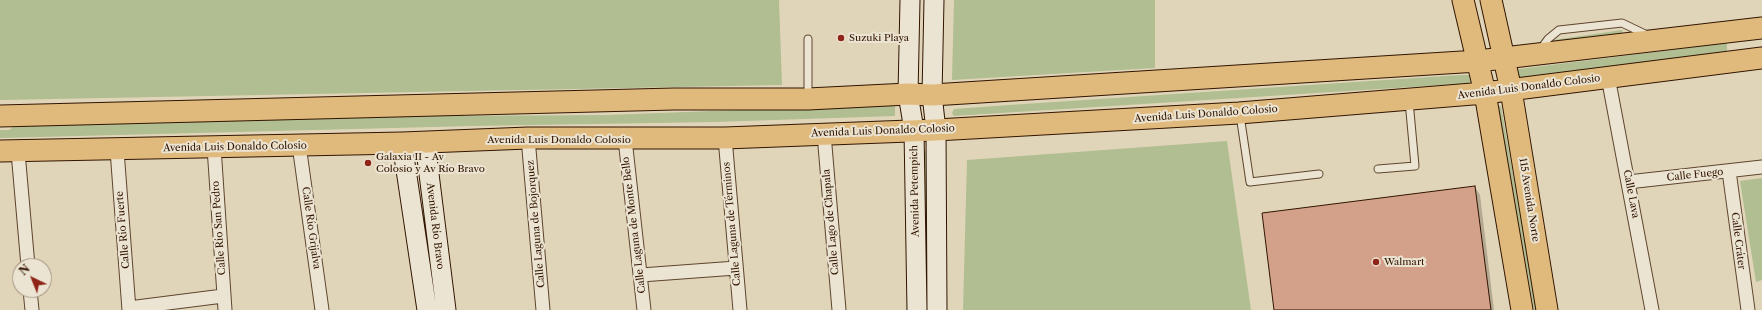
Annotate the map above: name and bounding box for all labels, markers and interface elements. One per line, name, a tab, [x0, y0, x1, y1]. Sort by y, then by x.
place label: Suzuki Playa	[849, 32, 909, 44]
marker: Suzuki Playa	[836, 33, 846, 43]
street label: Avenida Luis Donaldo Colosio	[1457, 72, 1601, 102]
street label: Avenida Luis Donaldo Colosio	[1134, 103, 1278, 125]
street label: Avenida Luis Donaldo Colosio	[811, 122, 955, 140]
street label: Avenida Luis Donaldo Colosio	[487, 134, 631, 146]
street label: Avenida Luis Donaldo Colosio	[163, 140, 307, 154]
street label: Avenida Petempich	[908, 145, 922, 237]
place label: Galaxia II - Av Colosio y Av Río Bravo	[376, 151, 485, 174]
street label: Calle Laguna de Monte Bello	[620, 156, 648, 294]
street label: 115 Avenida Norte	[1516, 157, 1542, 243]
marker: Galaxia II - Av Colosio y Av Río Bravo	[363, 158, 373, 168]
street label: Calle Laguna de Bojorquez	[524, 160, 548, 288]
street label: Calle Laguna de Términos	[721, 161, 743, 287]
street label: Calle Fuego	[1666, 166, 1724, 184]
street label: Calle Lago de Chapala	[820, 169, 842, 275]
street label: Calle Lava	[1620, 169, 1642, 219]
street label: Calle Río San Pedro	[210, 180, 228, 276]
street label: Avenida Río Bravo	[424, 182, 446, 270]
street label: Calle Río Grijalva	[299, 186, 323, 270]
street label: Calle Río Fuerte	[114, 191, 132, 269]
street label: Calle Cráter	[1729, 212, 1747, 270]
place label: Walmart	[1384, 256, 1425, 268]
marker: Walmart	[1371, 257, 1381, 267]
north arrow	[12, 258, 52, 298]
text: N	[16, 262, 33, 278]

